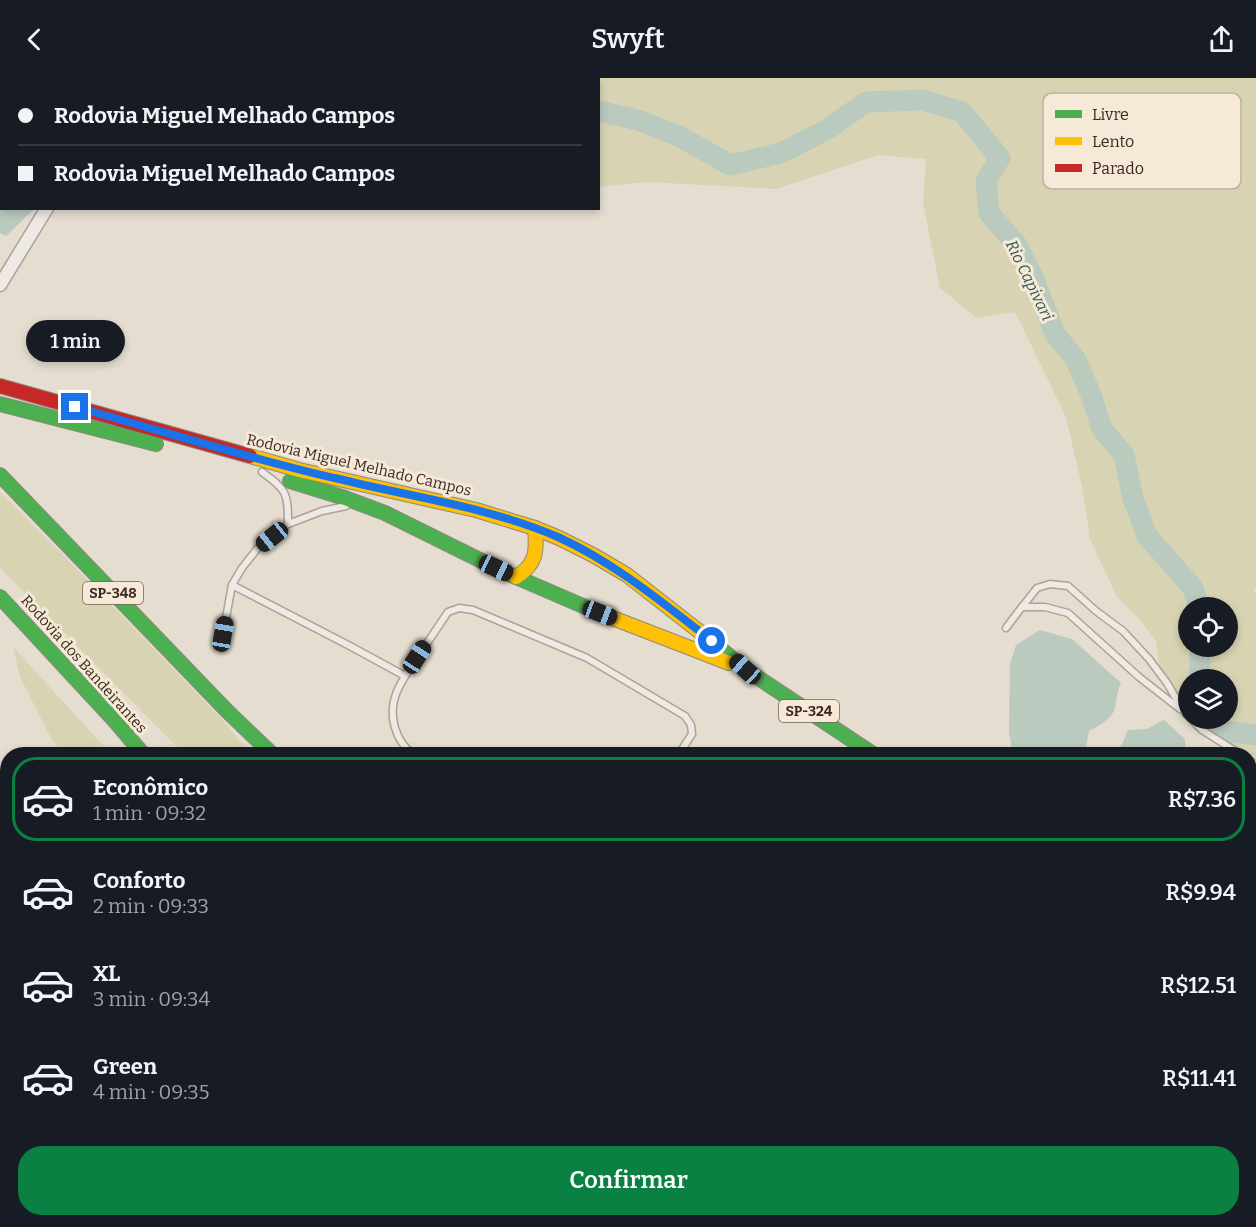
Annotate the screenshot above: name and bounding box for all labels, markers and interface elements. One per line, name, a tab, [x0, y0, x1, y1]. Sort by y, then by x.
icon: back	[18, 23, 51, 56]
text: Swyft	[591, 23, 665, 55]
icon: share	[1205, 23, 1238, 56]
legend	[1043, 93, 1241, 189]
text: Rodovia Miguel Melhado Campos	[54, 102, 395, 129]
text: Livre	[1092, 105, 1129, 124]
text: Lento	[1092, 132, 1134, 151]
text: Parado	[1092, 159, 1144, 178]
text: Rodovia Miguel Melhado Campos	[54, 160, 395, 187]
water label: Rio Capivari	[1002, 237, 1057, 324]
callout: 1 min	[26, 320, 124, 362]
text: 1 min	[50, 329, 101, 353]
route end	[61, 393, 88, 420]
street label: Rodovia Miguel Melhado Campos	[245, 430, 473, 500]
car	[252, 519, 292, 555]
car	[476, 552, 516, 584]
road number: SP-348	[83, 582, 143, 604]
street label: Rodovia dos Bandeirantes	[17, 591, 151, 737]
map controls	[1178, 597, 1238, 729]
button: locate	[1178, 597, 1238, 657]
car	[580, 598, 620, 628]
car	[211, 615, 235, 653]
route start	[698, 627, 725, 654]
car	[400, 637, 434, 677]
car	[726, 650, 764, 688]
button: layers	[1178, 669, 1238, 729]
road number: SP-324	[779, 700, 839, 722]
icon: car	[21, 772, 75, 826]
text: Econômico	[93, 774, 208, 801]
text: R$7.36	[1168, 786, 1236, 813]
text: 1 min · 09:32	[93, 801, 206, 825]
icon: car	[21, 865, 75, 919]
text: Conforto	[93, 867, 185, 894]
text: R$9.94	[1165, 879, 1236, 906]
text: 2 min · 09:33	[93, 894, 209, 918]
icon: car	[21, 958, 75, 1012]
text: XL	[93, 960, 120, 987]
text: R$12.51	[1161, 972, 1236, 999]
text: 3 min · 09:34	[93, 987, 210, 1011]
icon: car	[21, 1051, 75, 1105]
text: Green	[93, 1053, 157, 1080]
text: R$11.41	[1162, 1065, 1236, 1092]
text: 4 min · 09:35	[93, 1080, 209, 1104]
button: Confirmar	[18, 1146, 1239, 1215]

